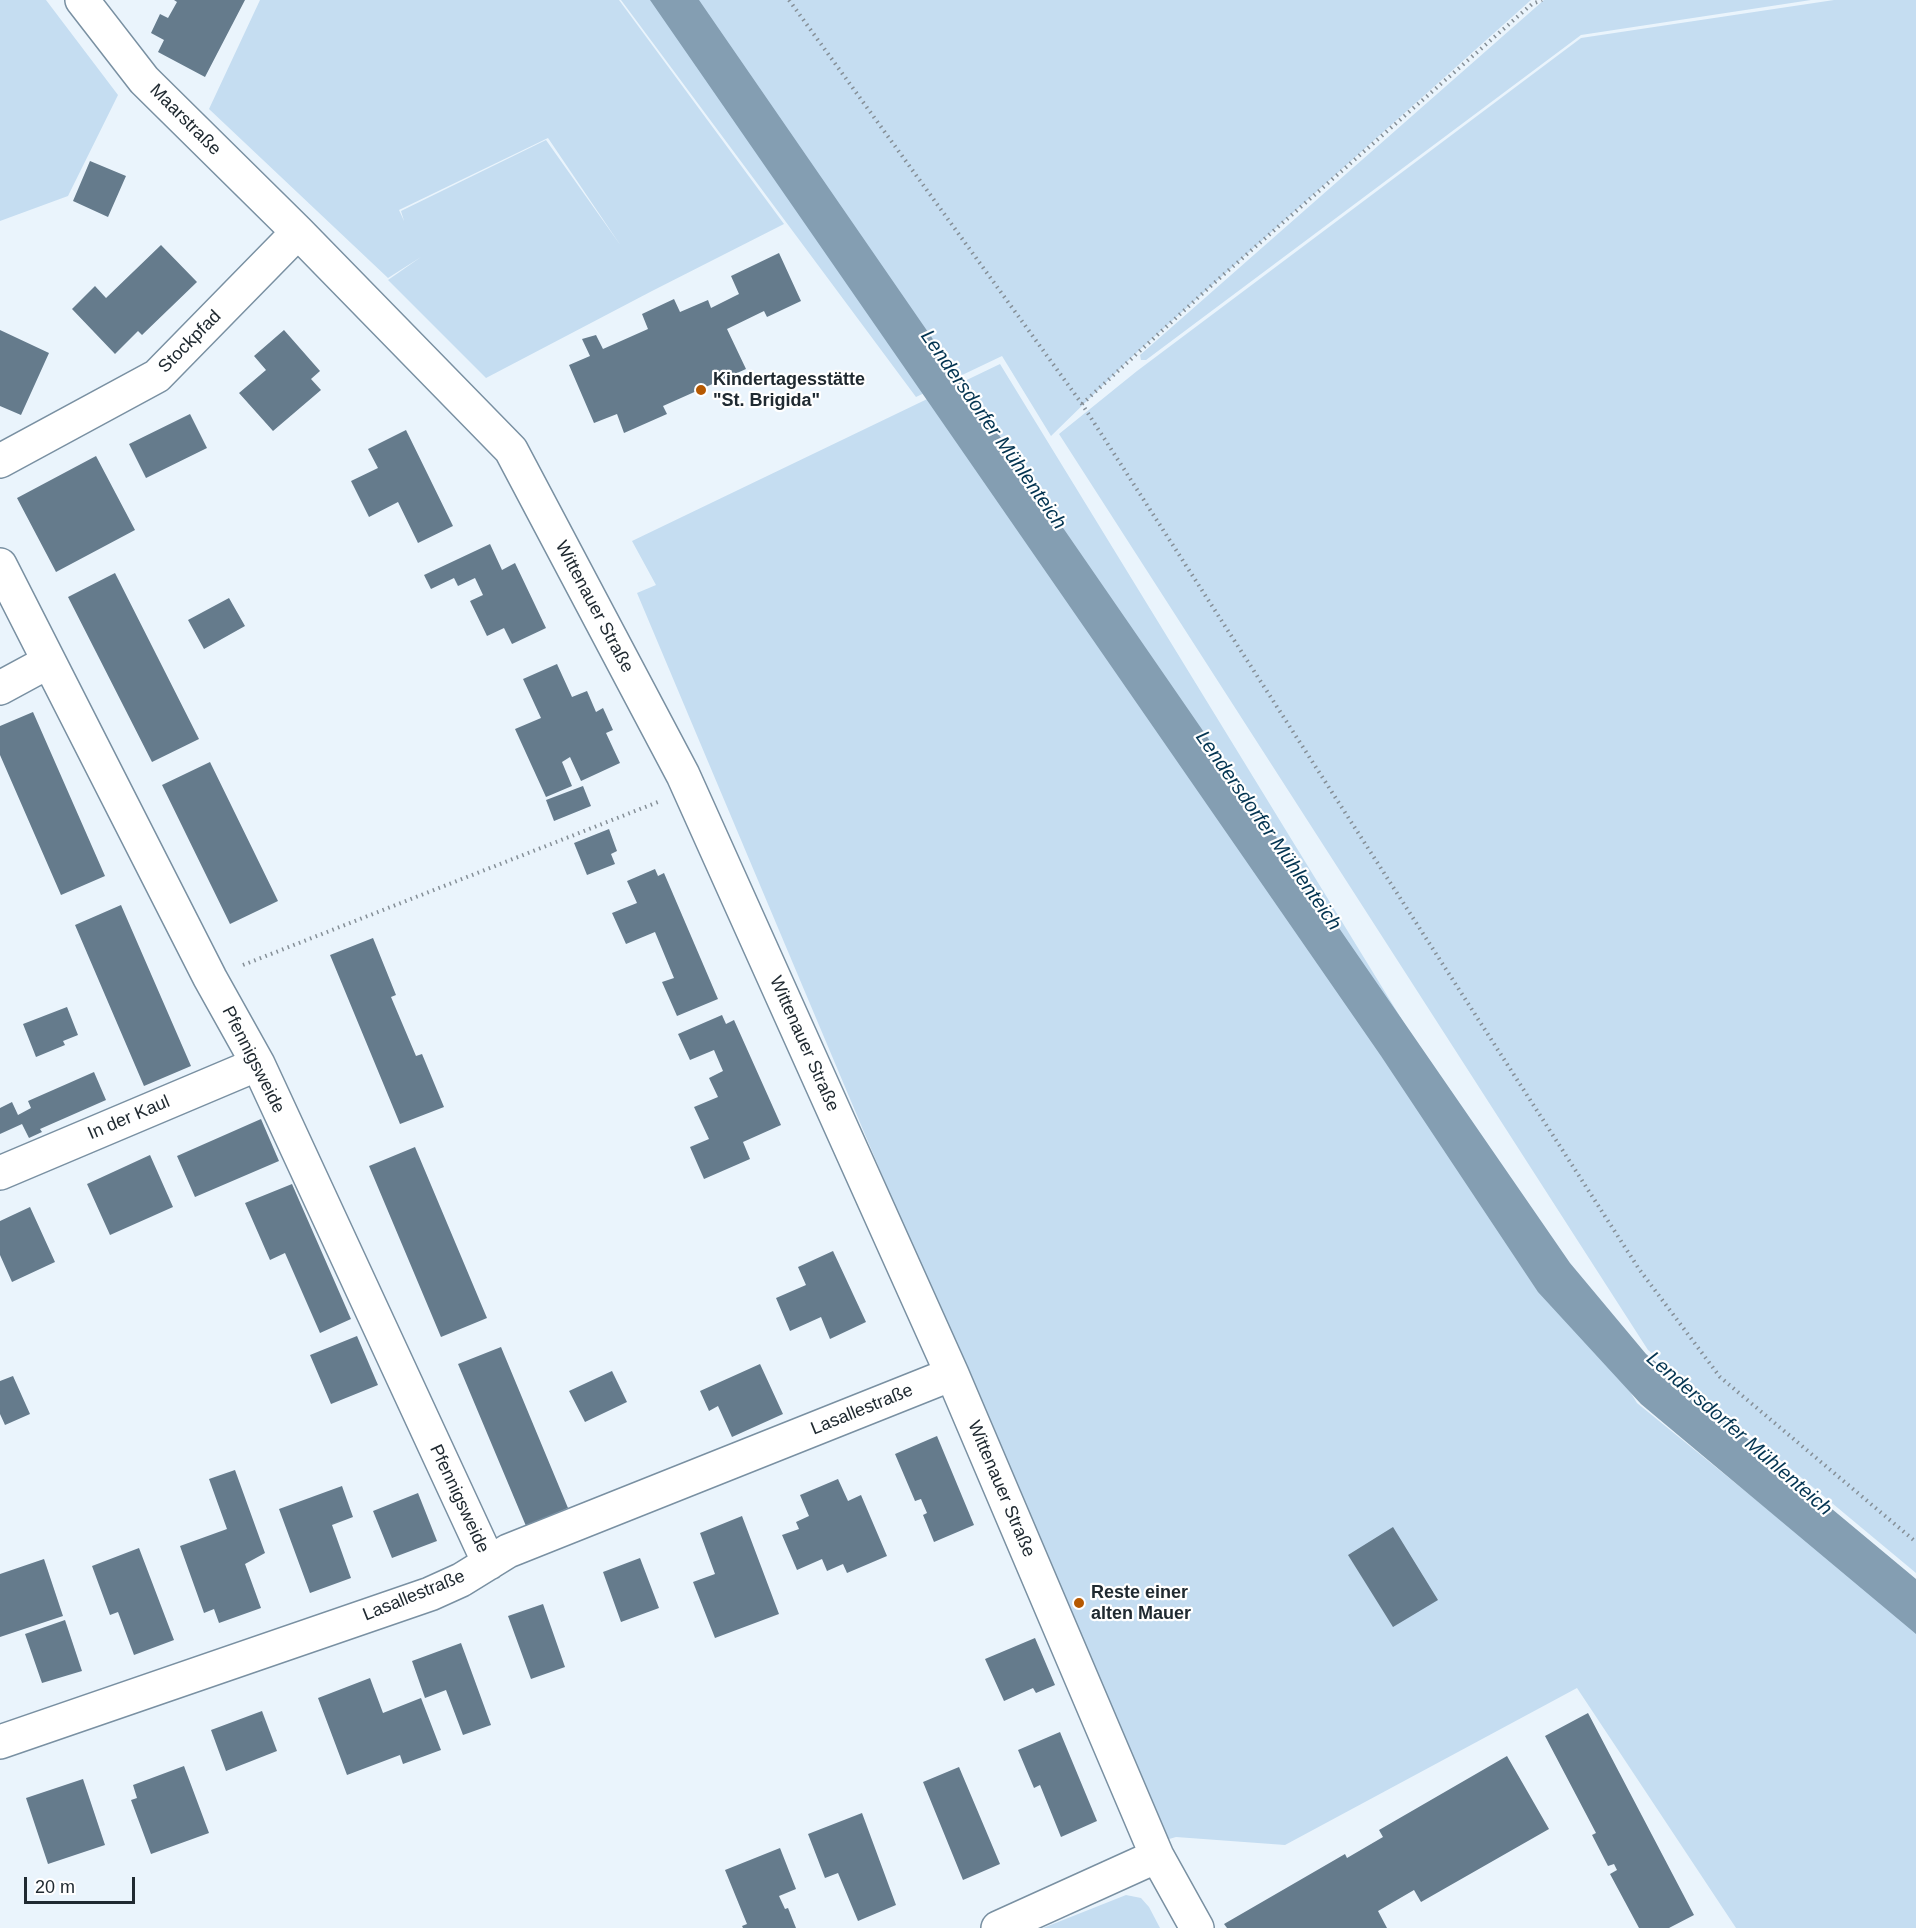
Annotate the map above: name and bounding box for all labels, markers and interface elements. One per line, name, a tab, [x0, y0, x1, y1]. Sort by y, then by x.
street label: Maarstraße	[145, 80, 225, 160]
street label: Stockpfad	[154, 306, 226, 378]
water label: Lendersdorfer Mühlenteich	[915, 326, 1071, 534]
place label: Kindertagesstätte "St. Brigida"	[713, 369, 865, 412]
marker: Kindertagesstätte "St. Brigida"	[694, 383, 708, 397]
street label: Wittenauer Straße	[550, 537, 638, 677]
water label: Lendersdorfer Mühlenteich	[1190, 727, 1346, 935]
street label: Wittenauer Straße	[764, 973, 844, 1115]
street label: Pfennigsweide	[217, 1003, 289, 1117]
street label: In der Kaul	[85, 1091, 173, 1145]
water label: Lendersdorfer Mühlenteich	[1641, 1347, 1837, 1521]
street label: Lasallestraße	[808, 1380, 916, 1440]
street label: Wittenauer Straße	[963, 1418, 1039, 1560]
street label: Pfennigsweide	[424, 1441, 494, 1557]
street label: Lasallestraße	[360, 1566, 468, 1626]
place label: Reste einer alten Mauer	[1091, 1582, 1191, 1624]
marker: Reste einer alten Mauer	[1072, 1596, 1086, 1610]
scale bar	[27, 1865, 138, 1903]
text: 20 m	[35, 1877, 75, 1897]

